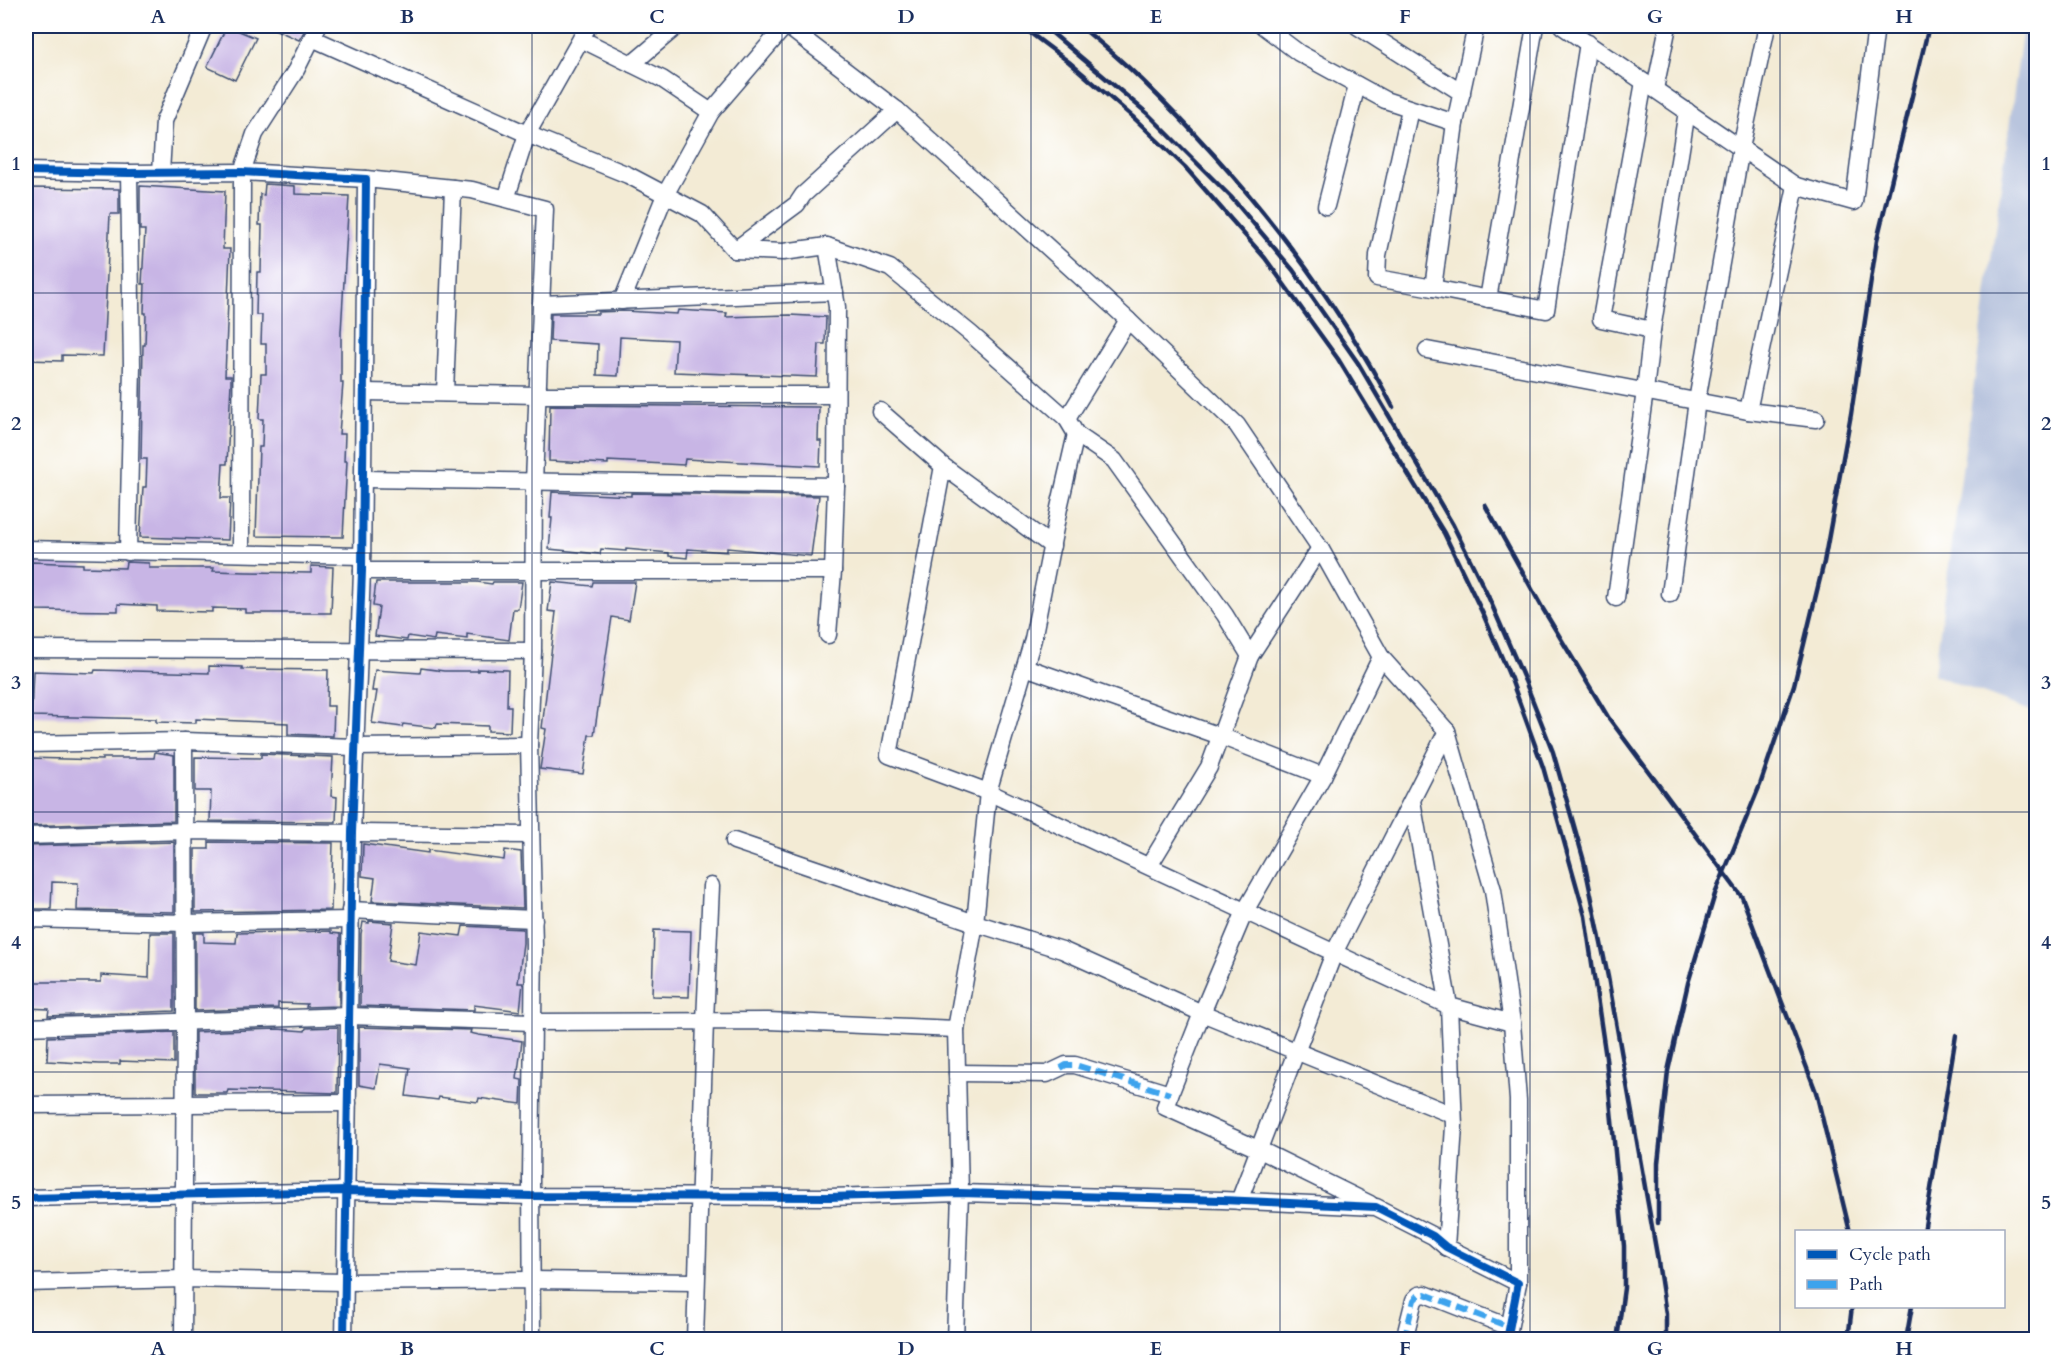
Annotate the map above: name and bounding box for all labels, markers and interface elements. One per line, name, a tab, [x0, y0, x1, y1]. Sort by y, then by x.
text: A	[150, 3, 166, 30]
text: B	[400, 3, 414, 30]
text: C	[649, 3, 665, 30]
text: D	[897, 3, 915, 30]
text: E	[1150, 3, 1162, 30]
text: F	[1399, 3, 1411, 30]
text: G	[1647, 3, 1663, 30]
text: H	[1895, 3, 1913, 30]
text: 1	[11, 150, 21, 177]
text: 1	[2041, 150, 2051, 177]
text: 2	[11, 410, 21, 437]
text: 2	[2041, 410, 2051, 437]
text: 3	[11, 669, 21, 696]
text: 3	[2041, 669, 2051, 696]
text: 4	[11, 929, 21, 956]
text: 4	[2041, 929, 2051, 956]
text: 5	[11, 1189, 21, 1216]
text: 5	[2041, 1189, 2051, 1216]
legend	[1795, 1230, 2005, 1308]
text: Cycle path	[1849, 1242, 1931, 1267]
text: Path	[1849, 1272, 1883, 1297]
text: A	[150, 1335, 166, 1362]
text: B	[400, 1335, 414, 1362]
text: C	[649, 1335, 665, 1362]
text: D	[897, 1335, 915, 1362]
text: E	[1150, 1335, 1162, 1362]
text: F	[1399, 1335, 1411, 1362]
text: G	[1647, 1335, 1663, 1362]
text: H	[1895, 1335, 1913, 1362]

